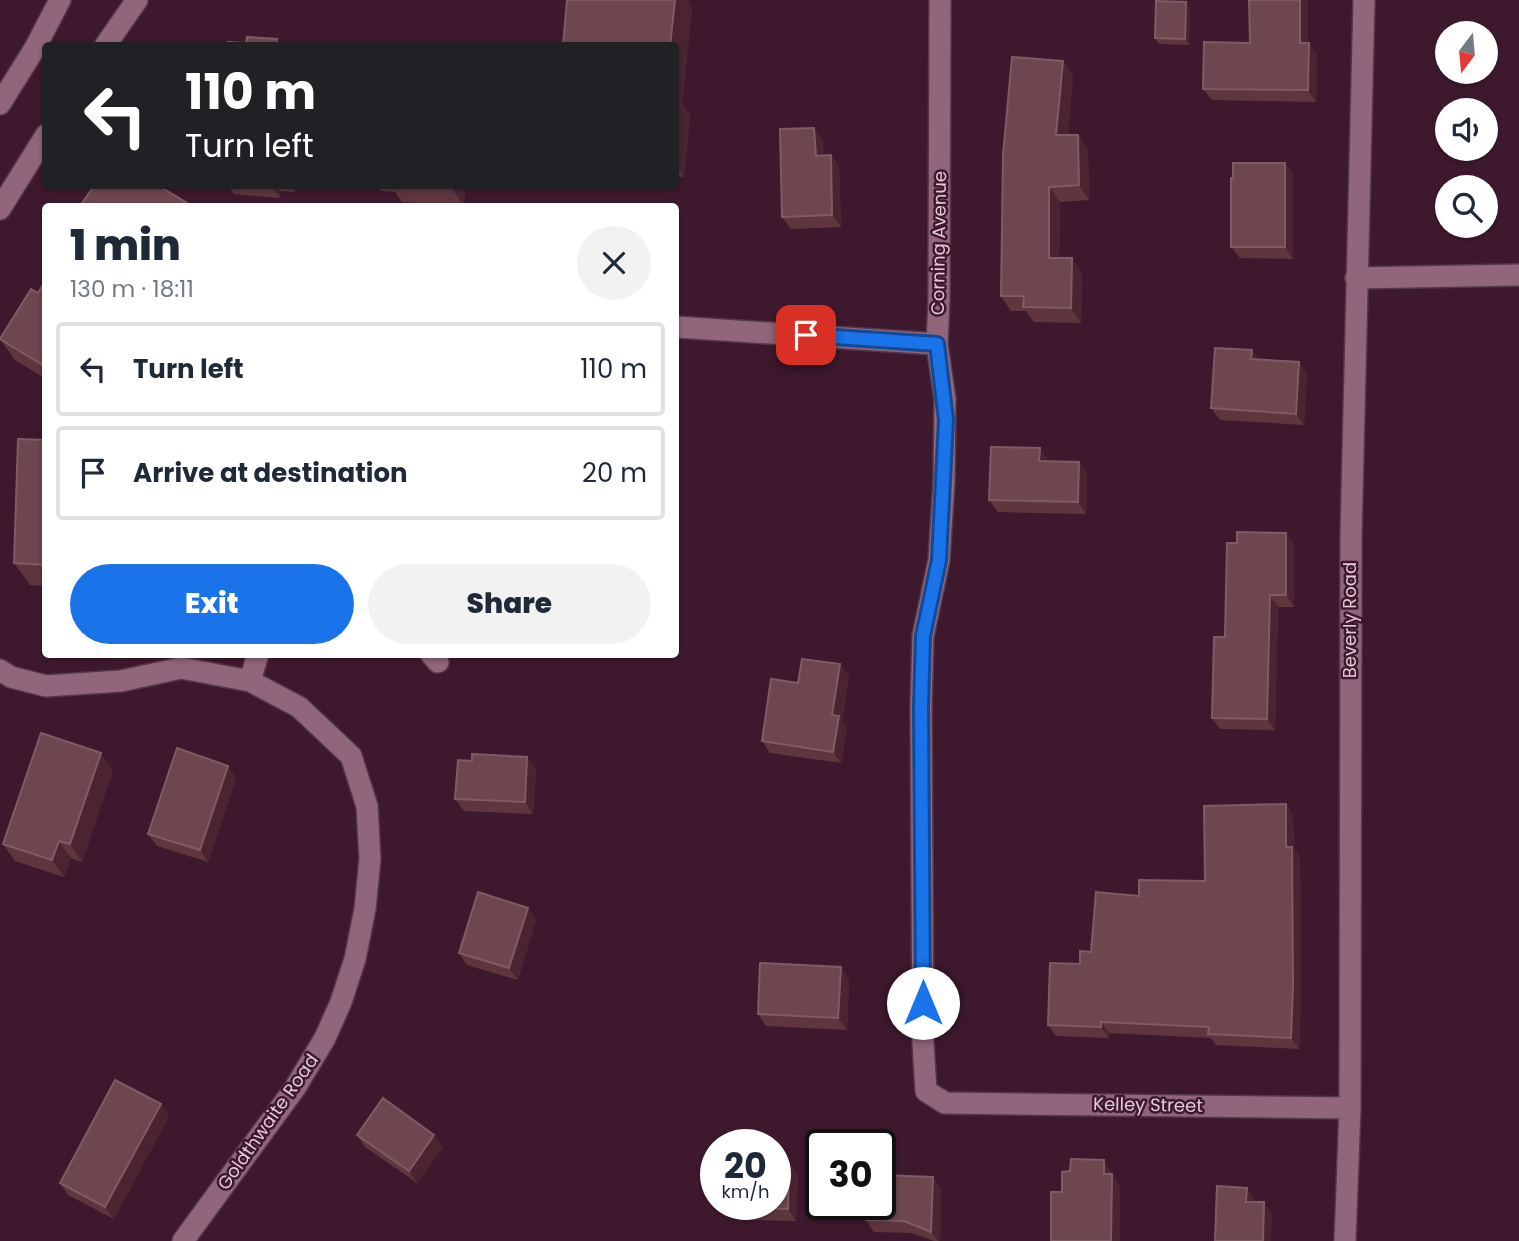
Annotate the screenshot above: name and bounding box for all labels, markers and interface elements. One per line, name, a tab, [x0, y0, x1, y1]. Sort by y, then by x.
north arrow	[1435, 21, 1498, 84]
map controls	[1435, 21, 1498, 238]
text: 110 m	[185, 58, 316, 126]
icon: left	[70, 70, 161, 161]
button: sound	[1435, 98, 1498, 161]
text: Turn left	[185, 123, 314, 168]
street label: Corning Avenue	[925, 171, 952, 315]
button: search	[1435, 175, 1498, 238]
text: 1 min	[70, 216, 181, 275]
button: close	[577, 226, 651, 300]
text: 130 m · 18:11	[70, 273, 194, 305]
pin	[776, 305, 836, 365]
icon: arrive	[787, 316, 825, 354]
icon: left	[74, 350, 112, 388]
text: Turn left	[133, 351, 244, 387]
text: 110 m	[580, 351, 647, 387]
icon: arrive	[74, 454, 112, 492]
text: Arrive at destination	[133, 455, 408, 491]
text: 20 m	[582, 455, 647, 491]
street label: Beverly Road	[1337, 562, 1362, 678]
button: Exit	[70, 564, 354, 644]
button: Share	[368, 564, 651, 644]
position arrow	[886, 966, 960, 1040]
street label: Goldthwaite Road	[211, 1049, 324, 1195]
street label: Kelley Street	[1093, 1091, 1203, 1118]
speed limit sign: 30	[805, 1129, 896, 1220]
text: 20	[724, 1141, 767, 1190]
text: km/h	[722, 1179, 769, 1204]

